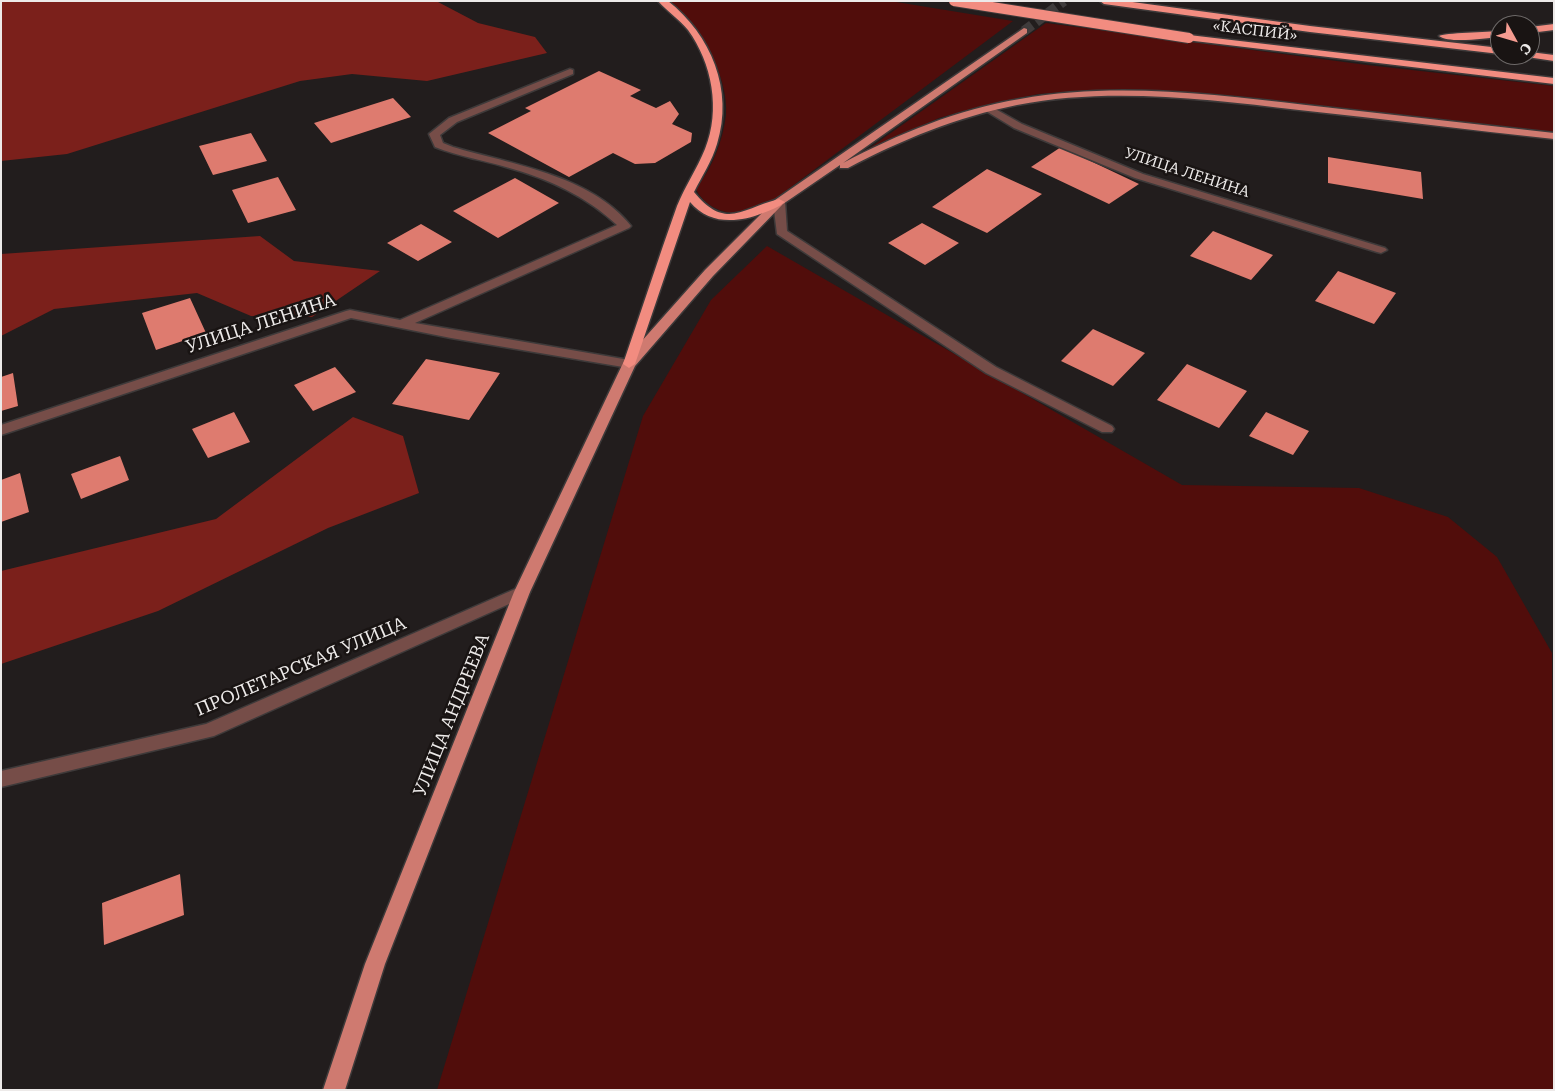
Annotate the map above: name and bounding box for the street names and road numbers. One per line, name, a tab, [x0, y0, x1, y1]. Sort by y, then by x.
street label: «КАСПИЙ»	[1212, 17, 1298, 45]
street label: УЛИЦА ЛЕНИНА	[1122, 144, 1252, 202]
street label: УЛИЦА ЛЕНИНА	[183, 290, 339, 358]
street label: ПРОЛЕТАРСКАЯ УЛИЦА	[192, 613, 410, 721]
street label: УЛИЦА АНДРЕЕВА	[409, 630, 495, 800]

